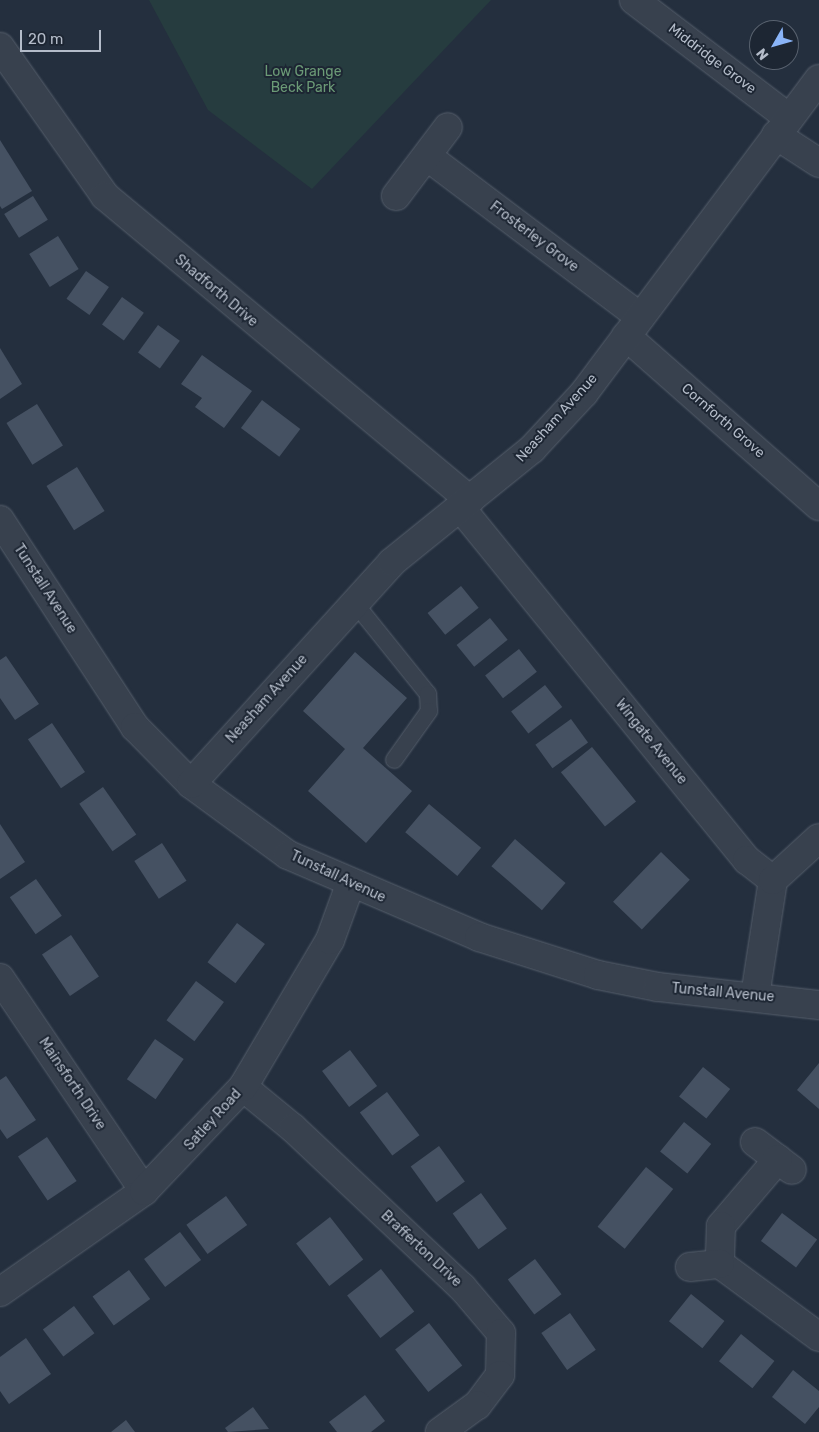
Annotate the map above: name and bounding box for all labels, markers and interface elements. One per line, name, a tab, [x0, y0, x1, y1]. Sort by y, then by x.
scale bar	[22, 20, 104, 52]
street label: Middridge Grove	[665, 20, 759, 98]
north arrow	[749, 20, 799, 70]
text: 20 m	[28, 30, 63, 48]
text: N	[753, 45, 772, 63]
park label: Low Grange Beck Park	[264, 64, 342, 96]
street label: Frosterley Grove	[486, 198, 582, 276]
street label: Shadforth Drive	[171, 251, 261, 331]
street label: Neasham Avenue	[513, 370, 601, 466]
street label: Cornforth Grove	[678, 380, 768, 462]
street label: Tunstall Avenue	[10, 541, 80, 637]
street label: Neasham Avenue	[223, 651, 311, 747]
street label: Wingate Avenue	[611, 696, 691, 788]
street label: Tunstall Avenue	[288, 848, 388, 906]
street label: Tunstall Avenue	[671, 980, 775, 1006]
street label: Mainsforth Drive	[35, 1035, 109, 1133]
street label: Satley Road	[181, 1086, 245, 1154]
street label: Brafferton Drive	[377, 1207, 465, 1291]

